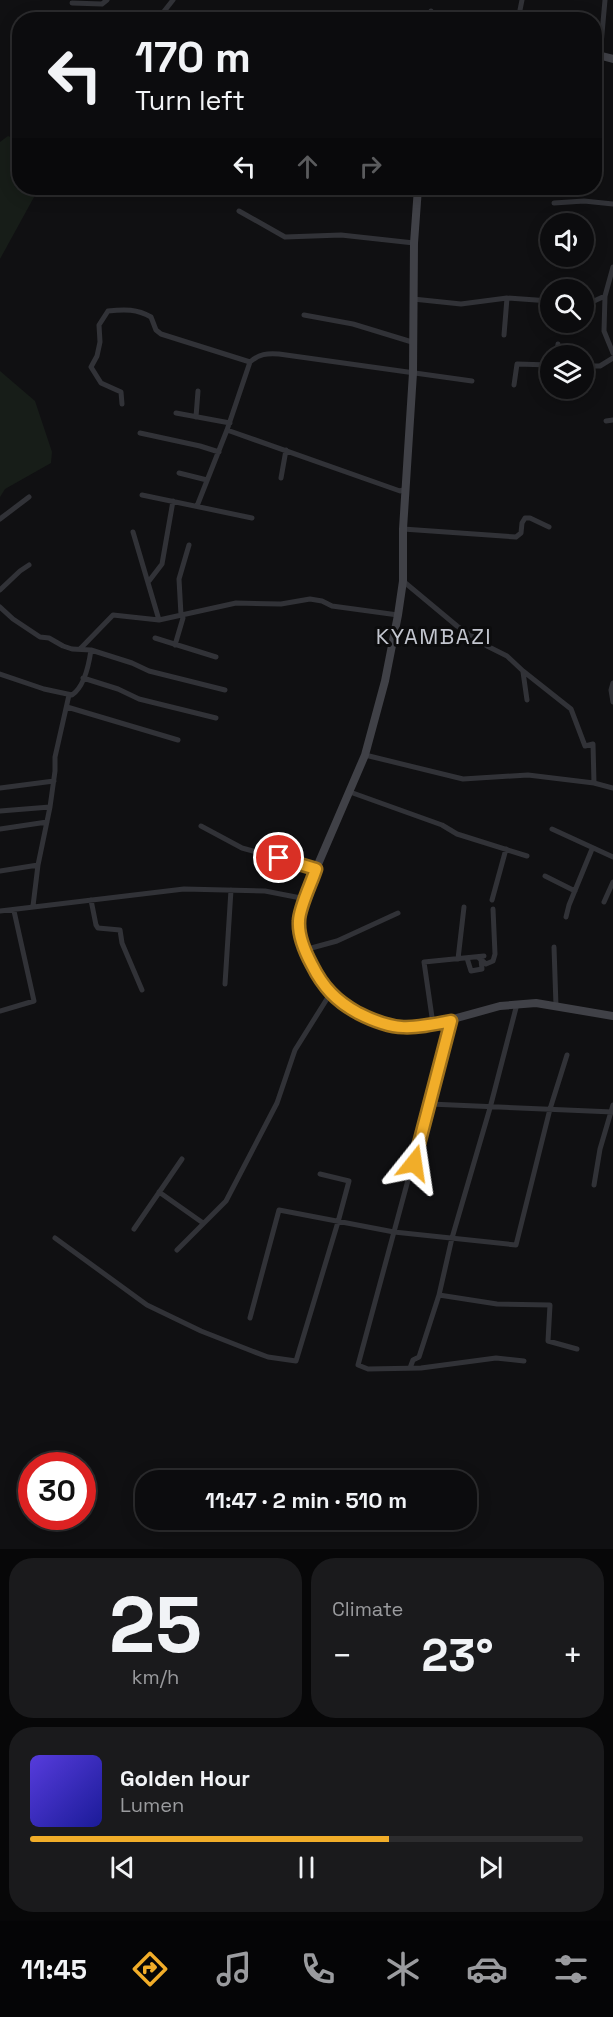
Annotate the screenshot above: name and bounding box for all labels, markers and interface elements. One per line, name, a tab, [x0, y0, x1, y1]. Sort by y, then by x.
text: 170 m	[135, 31, 251, 84]
icon: left	[36, 36, 114, 114]
text: Turn left	[135, 83, 245, 118]
icon: left	[228, 150, 261, 183]
icon: ahead	[291, 150, 324, 183]
icon: right	[354, 150, 387, 183]
map controls	[540, 213, 594, 399]
button: sound	[540, 213, 594, 267]
button: search	[540, 279, 594, 333]
button: layers	[540, 345, 594, 399]
district label: KYAMBAZI	[376, 622, 492, 650]
pin	[253, 832, 304, 883]
icon: arrive	[262, 841, 295, 874]
position arrow	[382, 1131, 446, 1195]
speed limit sign: 30	[18, 1452, 96, 1530]
text: 11:47 · 2 min · 510 m	[205, 1486, 407, 1514]
text: 25	[109, 1575, 202, 1675]
text: Climate	[332, 1596, 403, 1622]
text: 23°	[422, 1627, 493, 1684]
text: −	[332, 1635, 352, 1677]
text: +	[563, 1635, 583, 1677]
text: km/h	[132, 1664, 179, 1690]
text: Golden Hour	[120, 1764, 250, 1792]
text: Lumen	[120, 1792, 184, 1818]
icon: previous	[106, 1851, 139, 1884]
icon: pause	[290, 1851, 323, 1884]
icon: next	[474, 1851, 507, 1884]
icon: directions	[129, 1948, 171, 1990]
icon: music	[213, 1948, 255, 1990]
icon: phone	[297, 1948, 339, 1990]
icon: climate	[382, 1948, 424, 1990]
icon: car	[466, 1948, 508, 1990]
icon: filters	[550, 1948, 592, 1990]
text: 11:45	[21, 1952, 87, 1987]

